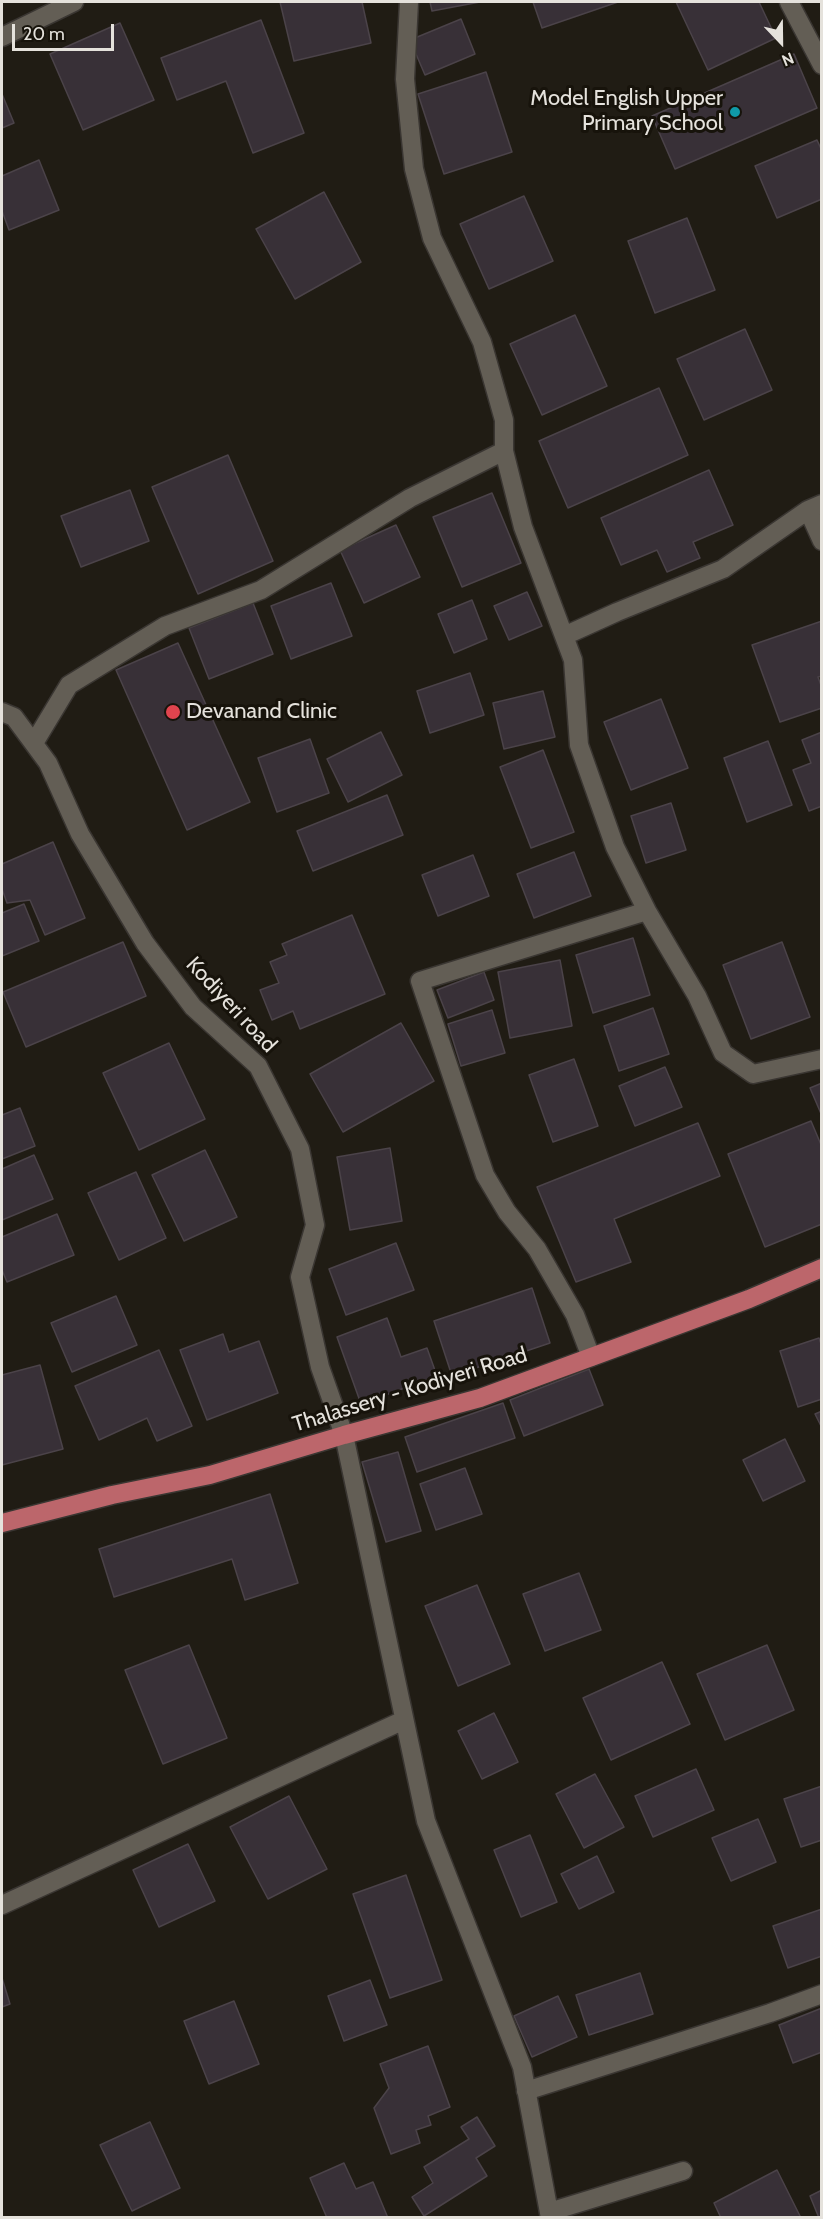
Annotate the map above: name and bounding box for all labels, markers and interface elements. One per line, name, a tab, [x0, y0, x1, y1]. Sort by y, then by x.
scale bar	[15, 12, 117, 50]
north arrow	[751, 12, 811, 72]
text: 20 m	[23, 23, 65, 45]
text: N	[779, 48, 797, 70]
place label: Model English Upper Primary School	[530, 86, 723, 138]
marker: Model English Upper Primary School	[728, 105, 742, 119]
place label: Devanand Clinic	[186, 699, 337, 725]
marker: Devanand Clinic	[164, 703, 182, 721]
street label: Kodiyeri road	[180, 952, 282, 1058]
street label: Thalassery - Kodiyeri Road	[290, 1342, 530, 1438]

